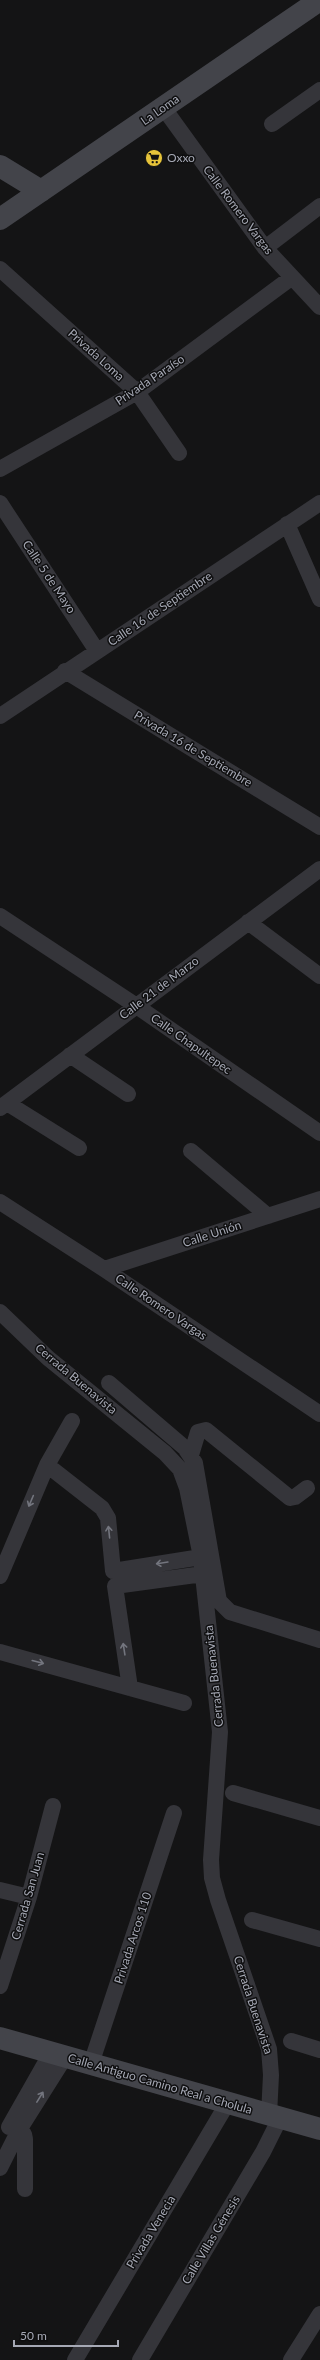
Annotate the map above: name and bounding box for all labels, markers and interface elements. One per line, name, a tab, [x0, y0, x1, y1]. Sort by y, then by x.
street label: La Loma	[138, 91, 182, 128]
supermarket icon: Oxxo	[144, 148, 164, 168]
place label: Oxxo	[167, 150, 195, 165]
street label: Calle Romero Vargas	[200, 162, 277, 257]
street label: Privada Loma	[65, 325, 128, 384]
street label: Privada Paraíso	[112, 351, 187, 408]
street label: Calle 5 de Mayo	[19, 537, 79, 616]
street label: Calle 16 de Septiembre	[105, 568, 215, 649]
street label: Privada 16 de Septiembre	[131, 707, 255, 790]
street label: Calle 21 de Marzo	[116, 953, 202, 1022]
street label: Calle Chapultepec	[148, 1010, 235, 1077]
street label: Calle Unión	[181, 1217, 243, 1250]
street label: Calle Romero Vargas	[112, 1270, 210, 1343]
street label: Cerrada Buenavista	[32, 1340, 120, 1417]
one-way arrow	[27, 1495, 35, 1507]
one-way arrow	[105, 1526, 113, 1539]
one-way arrow	[156, 1559, 169, 1567]
street label: Cerrada Buenavista	[201, 1624, 226, 1728]
one-way arrow	[120, 1643, 128, 1656]
one-way arrow	[31, 1659, 44, 1667]
street label: Cerrada San Juan	[8, 1850, 47, 1942]
street label: Privada Arcos 110	[111, 1890, 154, 1986]
street label: Cerrada Buenavista	[231, 1954, 276, 2056]
street label: Calle Antiguo Camino Real a Cholula	[66, 2050, 254, 2117]
one-way arrow	[36, 2092, 44, 2103]
street label: Privada Venecia	[123, 2192, 178, 2271]
street label: Calle Villas Génesis	[178, 2193, 243, 2287]
scale bar	[14, 2322, 118, 2348]
text: 50 m	[20, 2328, 47, 2343]

